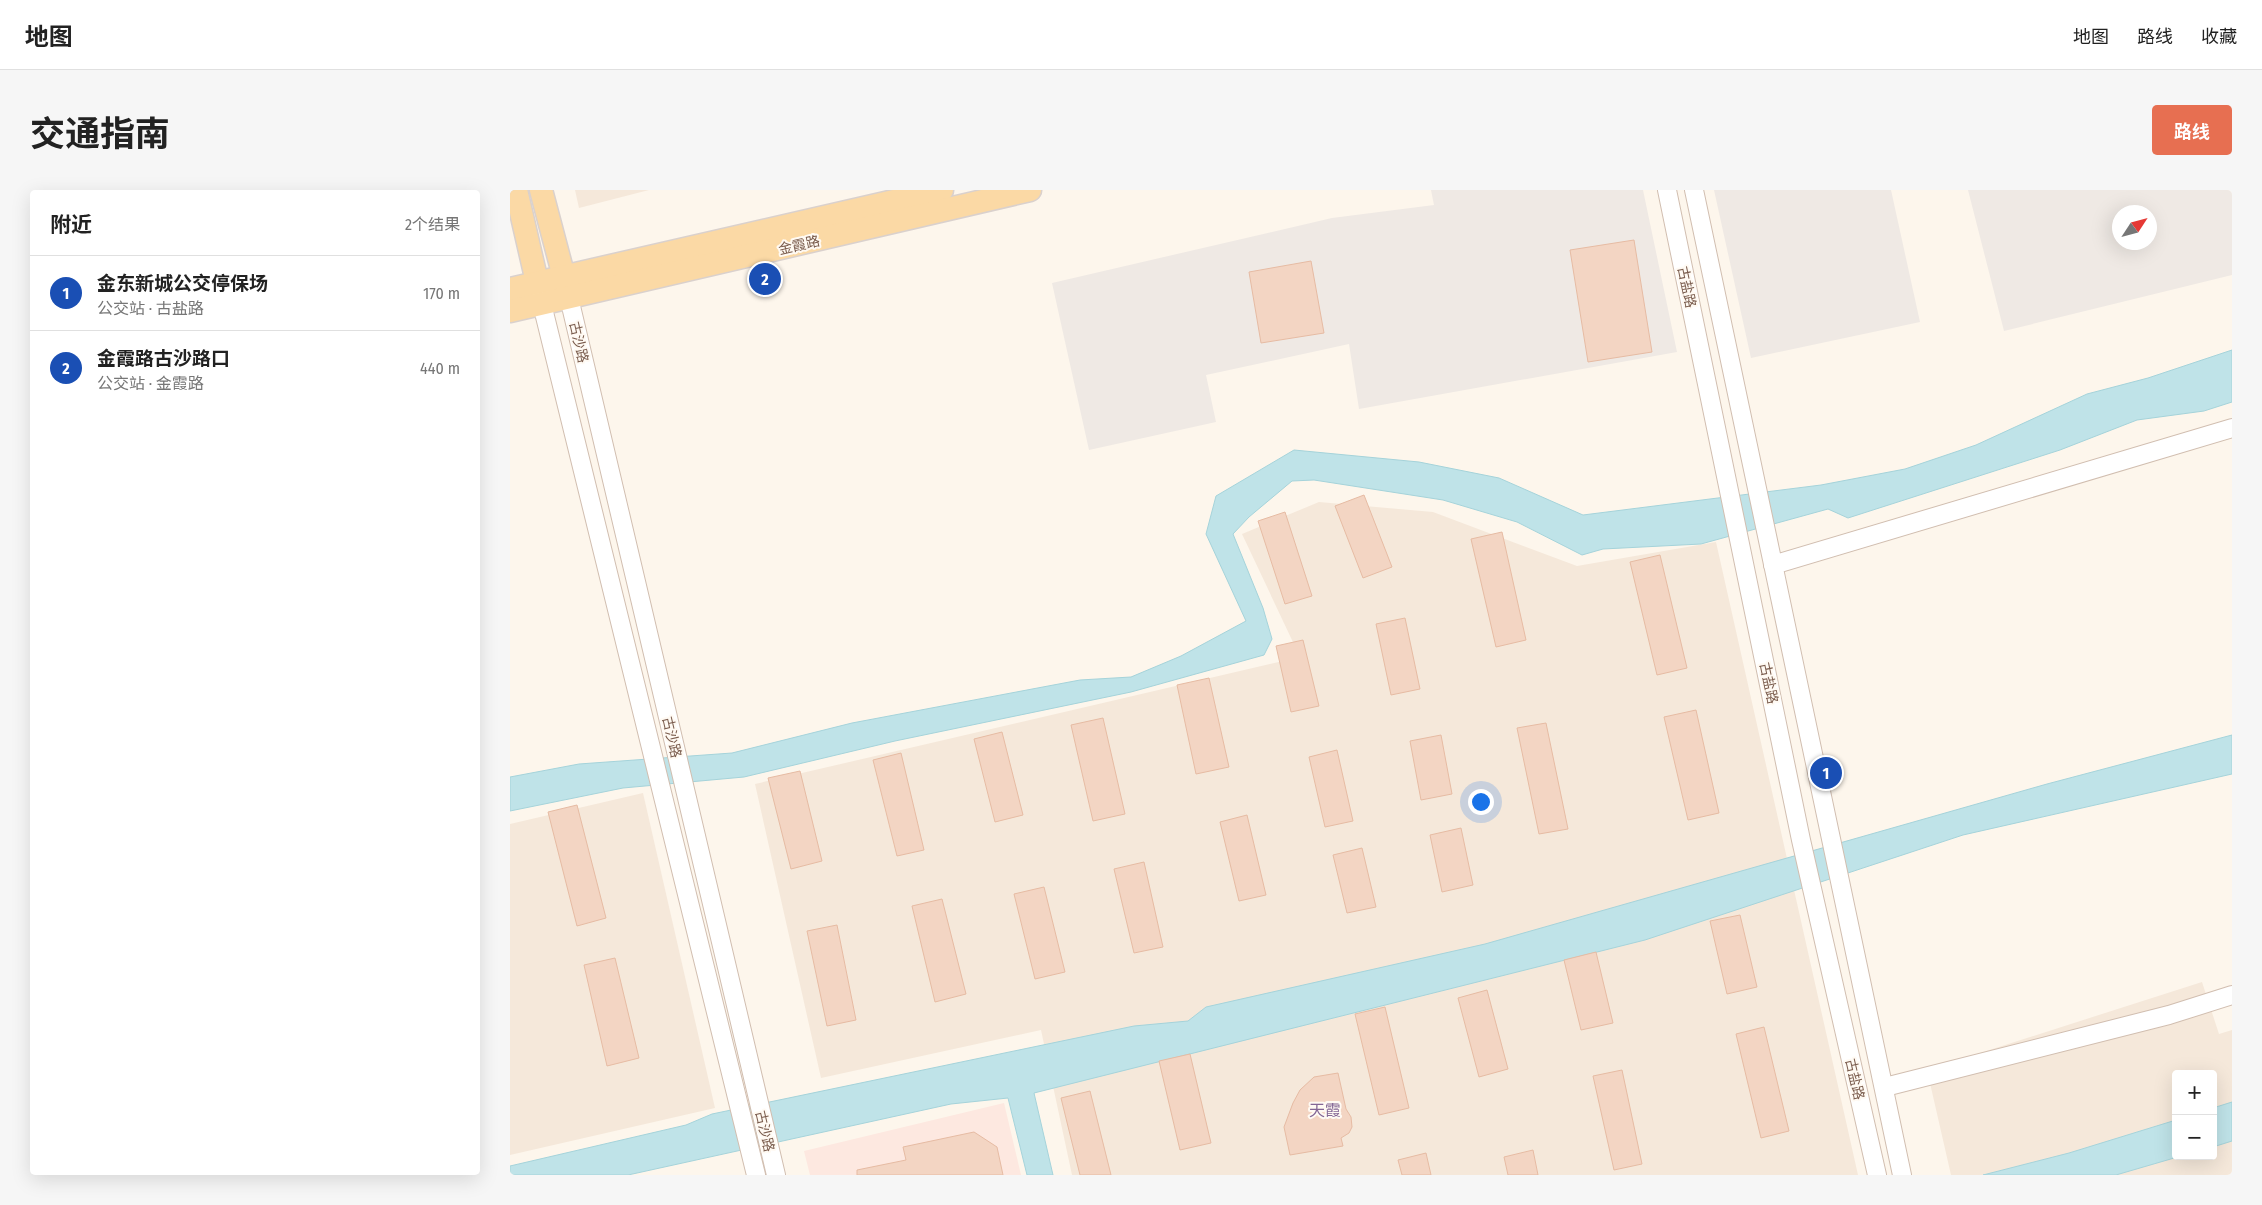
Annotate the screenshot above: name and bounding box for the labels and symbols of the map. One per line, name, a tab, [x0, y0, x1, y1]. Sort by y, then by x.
north arrow	[2112, 205, 2157, 250]
street label: 金霞路	[777, 232, 821, 258]
pin: 2	[749, 260, 781, 298]
street label: 古盐路	[1674, 265, 1699, 309]
street label: 古沙路	[566, 320, 592, 364]
street label: 古盐路	[1756, 661, 1781, 705]
street label: 古沙路	[659, 715, 685, 759]
pin: 1	[1810, 754, 1842, 792]
your location	[1468, 789, 1494, 815]
street label: 古盐路	[1842, 1057, 1868, 1101]
district label: 天霞	[1309, 1101, 1341, 1120]
street label: 古沙路	[752, 1109, 778, 1153]

